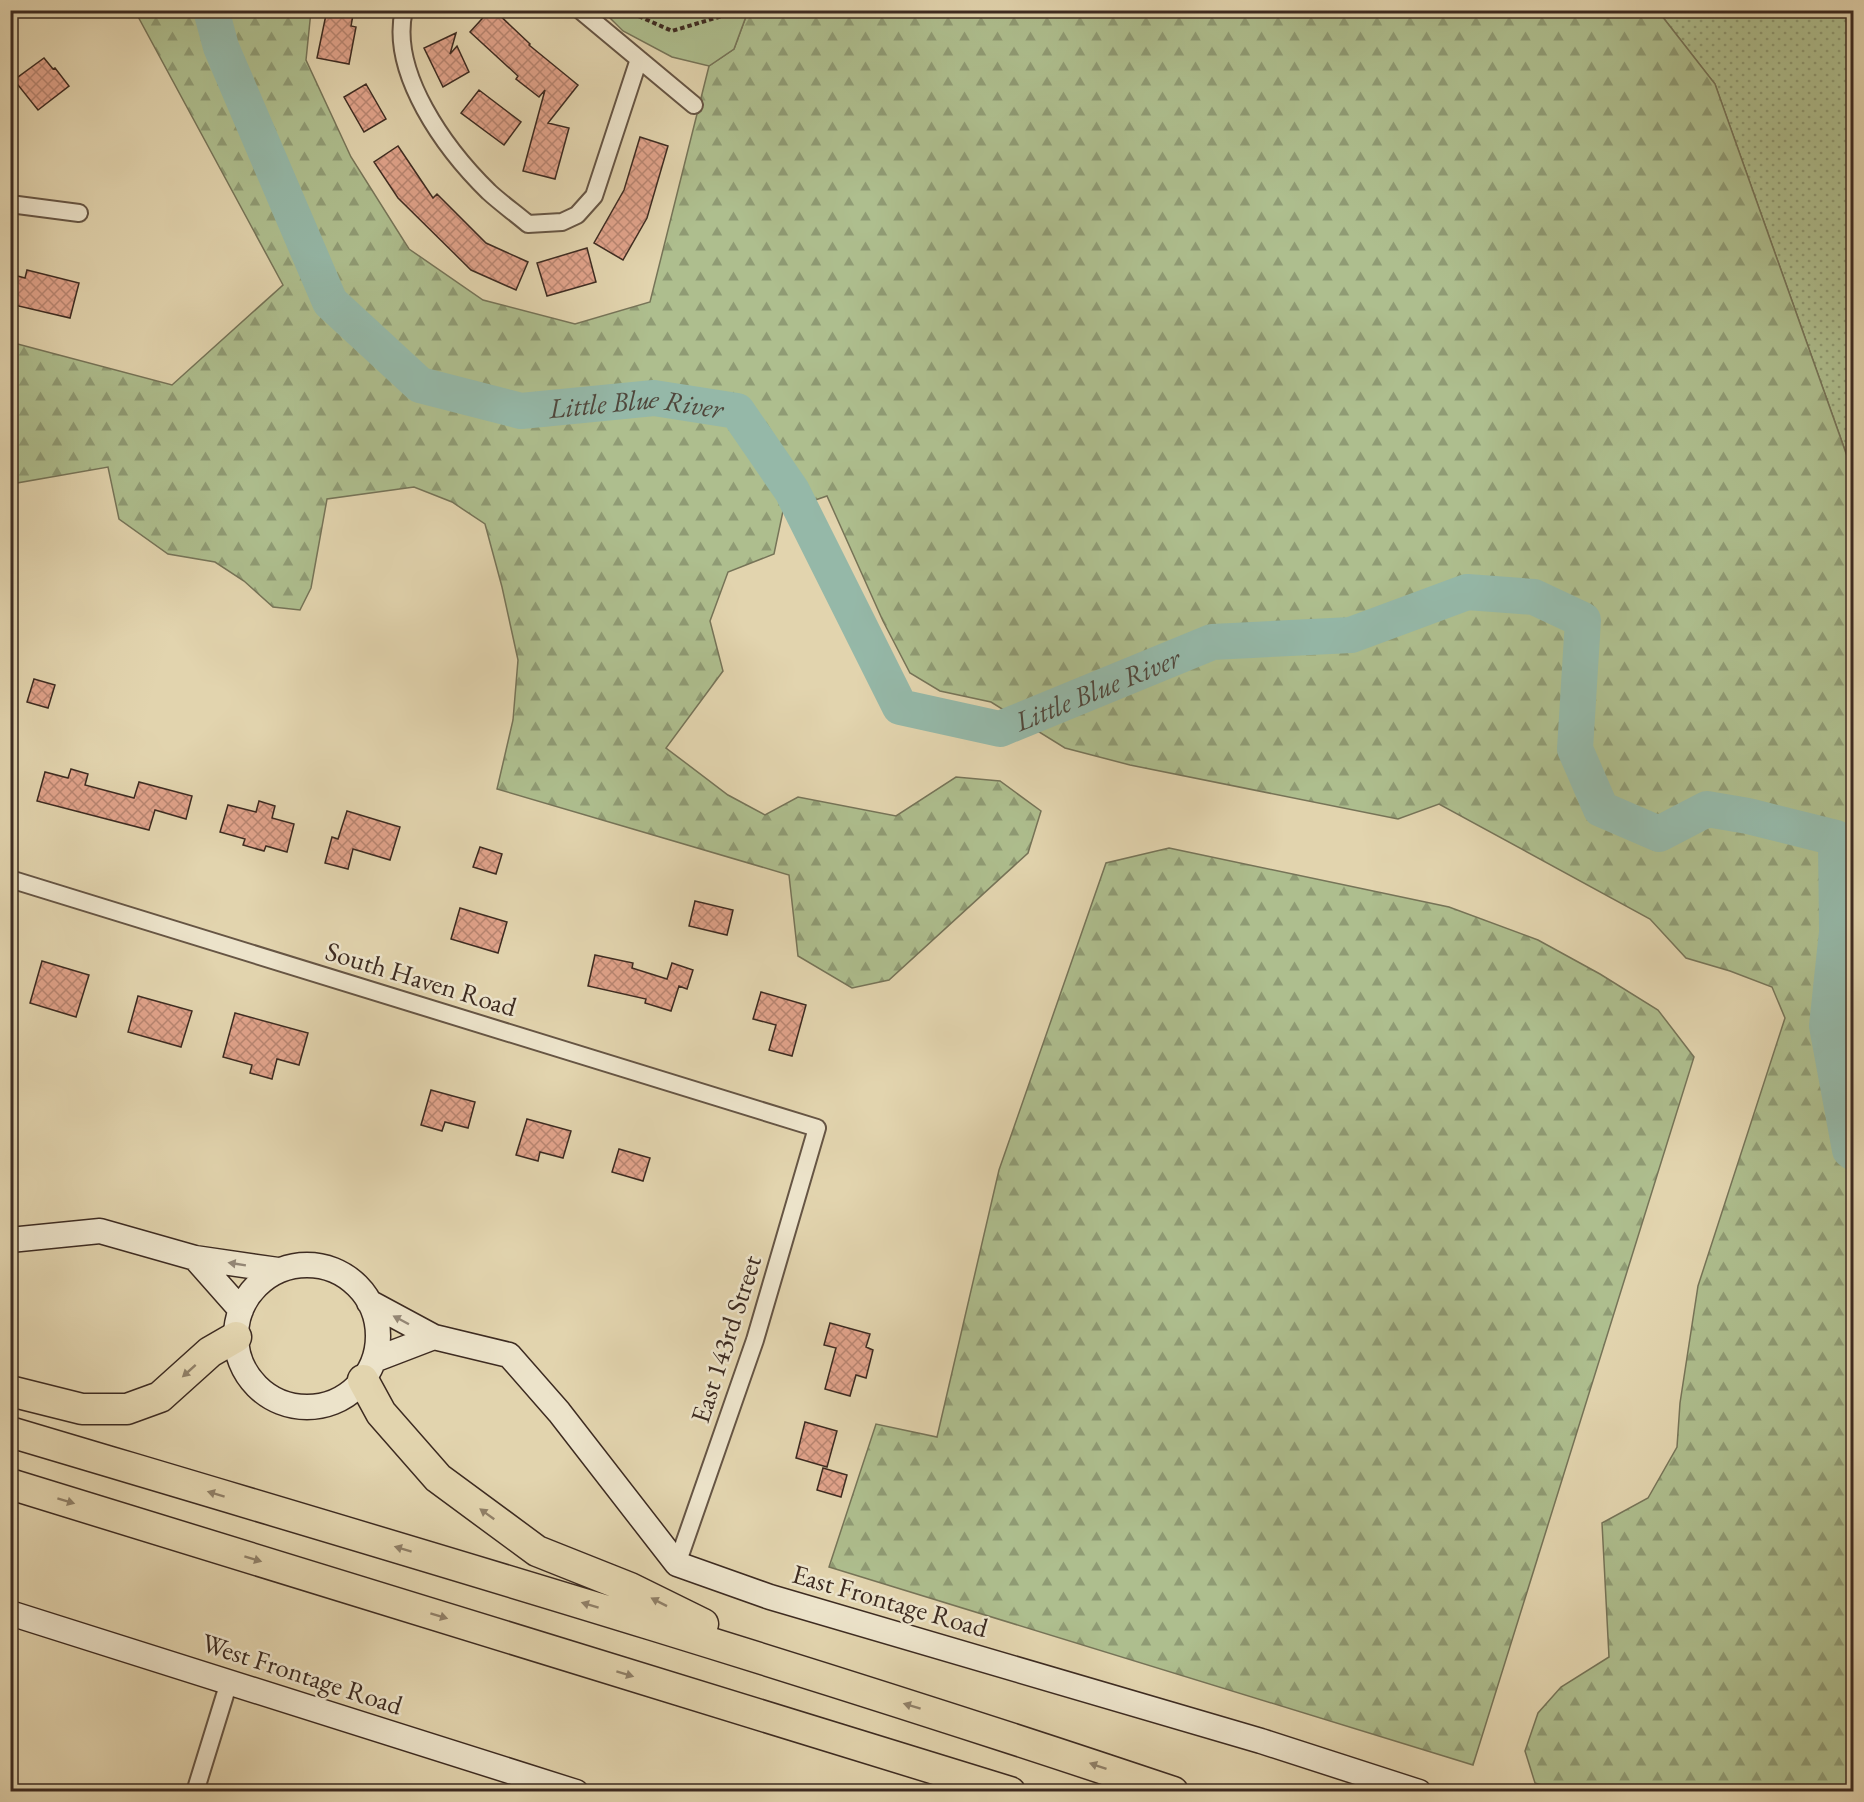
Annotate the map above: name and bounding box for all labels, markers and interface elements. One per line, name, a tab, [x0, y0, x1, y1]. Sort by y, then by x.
water label: Little Blue River	[546, 380, 727, 427]
water label: Little Blue River	[1008, 639, 1187, 740]
street label: South Haven Road	[321, 933, 521, 1024]
street label: East 143rd Street	[682, 1250, 769, 1427]
one-way arrow	[227, 1259, 246, 1268]
one-way arrow	[392, 1315, 409, 1325]
one-way arrow	[182, 1364, 197, 1377]
one-way arrow	[207, 1489, 225, 1498]
one-way arrow	[57, 1497, 75, 1507]
one-way arrow	[479, 1508, 494, 1520]
one-way arrow	[394, 1544, 412, 1553]
one-way arrow	[244, 1555, 262, 1564]
street label: East Frontage Road	[788, 1556, 992, 1645]
one-way arrow	[650, 1598, 667, 1607]
one-way arrow	[581, 1600, 599, 1609]
one-way arrow	[430, 1612, 448, 1621]
street label: West Frontage Road	[197, 1625, 407, 1723]
one-way arrow	[617, 1669, 635, 1679]
one-way arrow	[903, 1701, 921, 1710]
one-way arrow	[1089, 1761, 1107, 1771]

